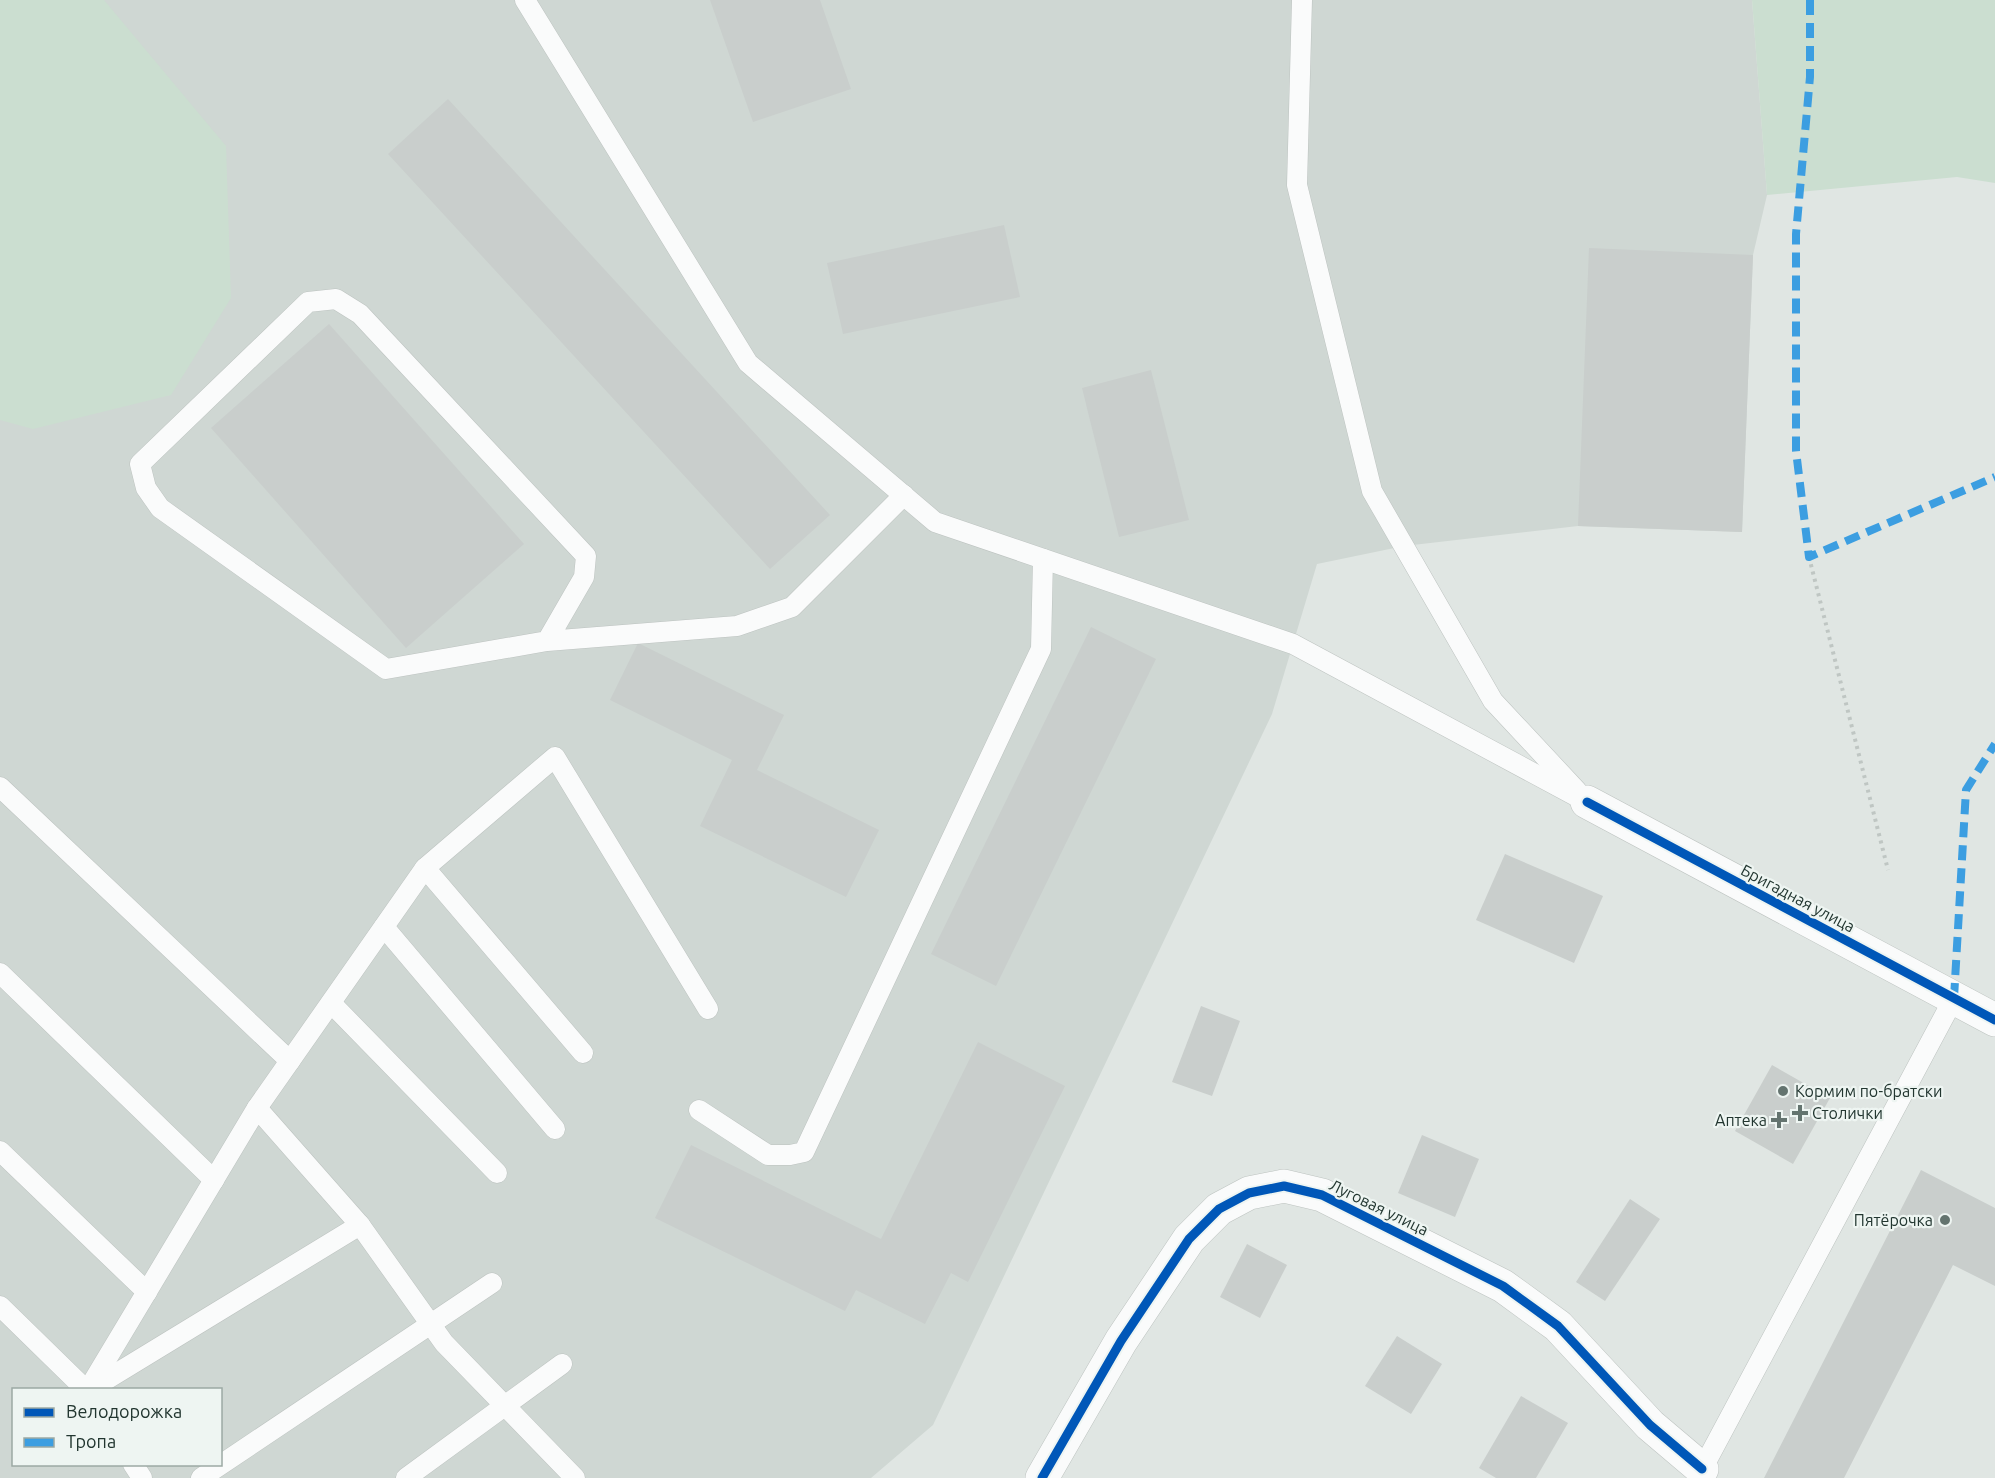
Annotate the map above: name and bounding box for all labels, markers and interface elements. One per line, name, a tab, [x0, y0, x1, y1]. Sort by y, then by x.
street label: Бригадная улица	[1738, 860, 1858, 936]
place label: Кормим по-братски	[1795, 1082, 1942, 1100]
marker: Кормим по-братски	[1776, 1084, 1790, 1098]
place label: Столички	[1812, 1104, 1883, 1122]
marker: Столички	[1793, 1106, 1807, 1120]
place label: Аптека	[1715, 1111, 1767, 1129]
marker: Аптека	[1772, 1113, 1786, 1127]
street label: Луговая улица	[1327, 1175, 1431, 1239]
place label: Пятёрочка	[1854, 1211, 1933, 1229]
marker: Пятёрочка	[1938, 1213, 1952, 1227]
legend	[12, 1388, 222, 1466]
text: Велодорожка	[66, 1401, 182, 1421]
text: Тропа	[66, 1431, 116, 1451]

